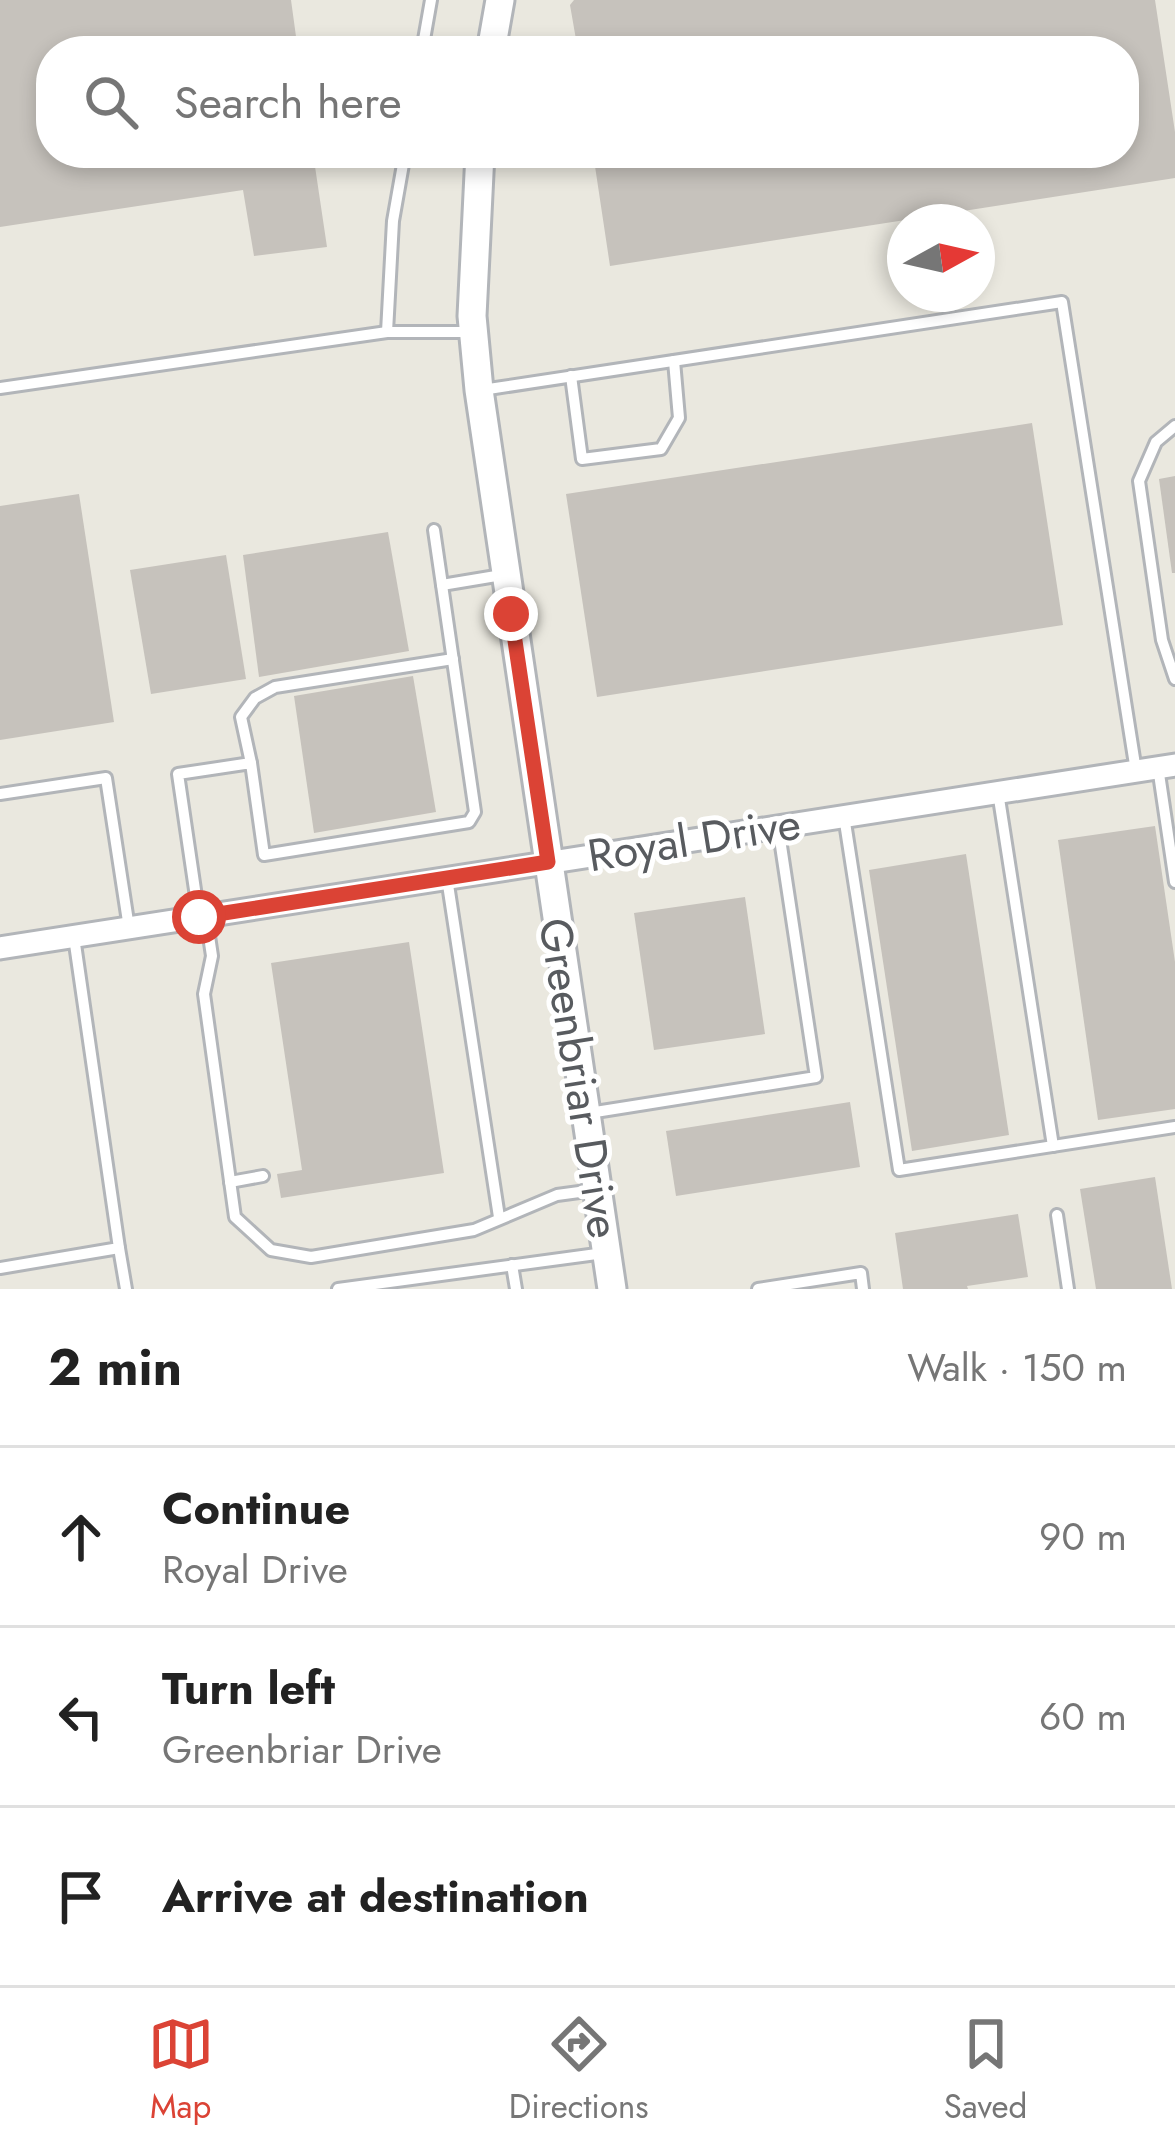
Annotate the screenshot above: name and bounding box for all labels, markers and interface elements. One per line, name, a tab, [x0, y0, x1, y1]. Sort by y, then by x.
search box	[36, 36, 1139, 168]
icon: search	[78, 69, 144, 135]
text: Search here	[174, 70, 402, 135]
north arrow	[887, 204, 995, 312]
route end	[484, 587, 538, 641]
street label: Royal Drive	[583, 791, 805, 888]
route start	[172, 890, 226, 944]
street label: Greenbriar Drive	[522, 913, 637, 1243]
text: 2 min	[48, 1330, 182, 1404]
text: Walk · 150 m	[907, 1339, 1127, 1396]
text: Continue	[162, 1476, 350, 1541]
icon: ahead	[48, 1504, 114, 1570]
text: 90 m	[1039, 1508, 1127, 1565]
text: Royal Drive	[162, 1541, 348, 1598]
text: Turn left	[162, 1656, 335, 1721]
icon: left	[48, 1684, 114, 1750]
text: 60 m	[1039, 1688, 1127, 1745]
text: Greenbriar Drive	[162, 1721, 442, 1778]
icon: arrive	[48, 1864, 114, 1930]
text: Arrive at destination	[162, 1864, 589, 1929]
tab: Map	[148, 2011, 214, 2130]
tab: Directions	[509, 2011, 649, 2130]
tab: Saved	[944, 2011, 1027, 2130]

